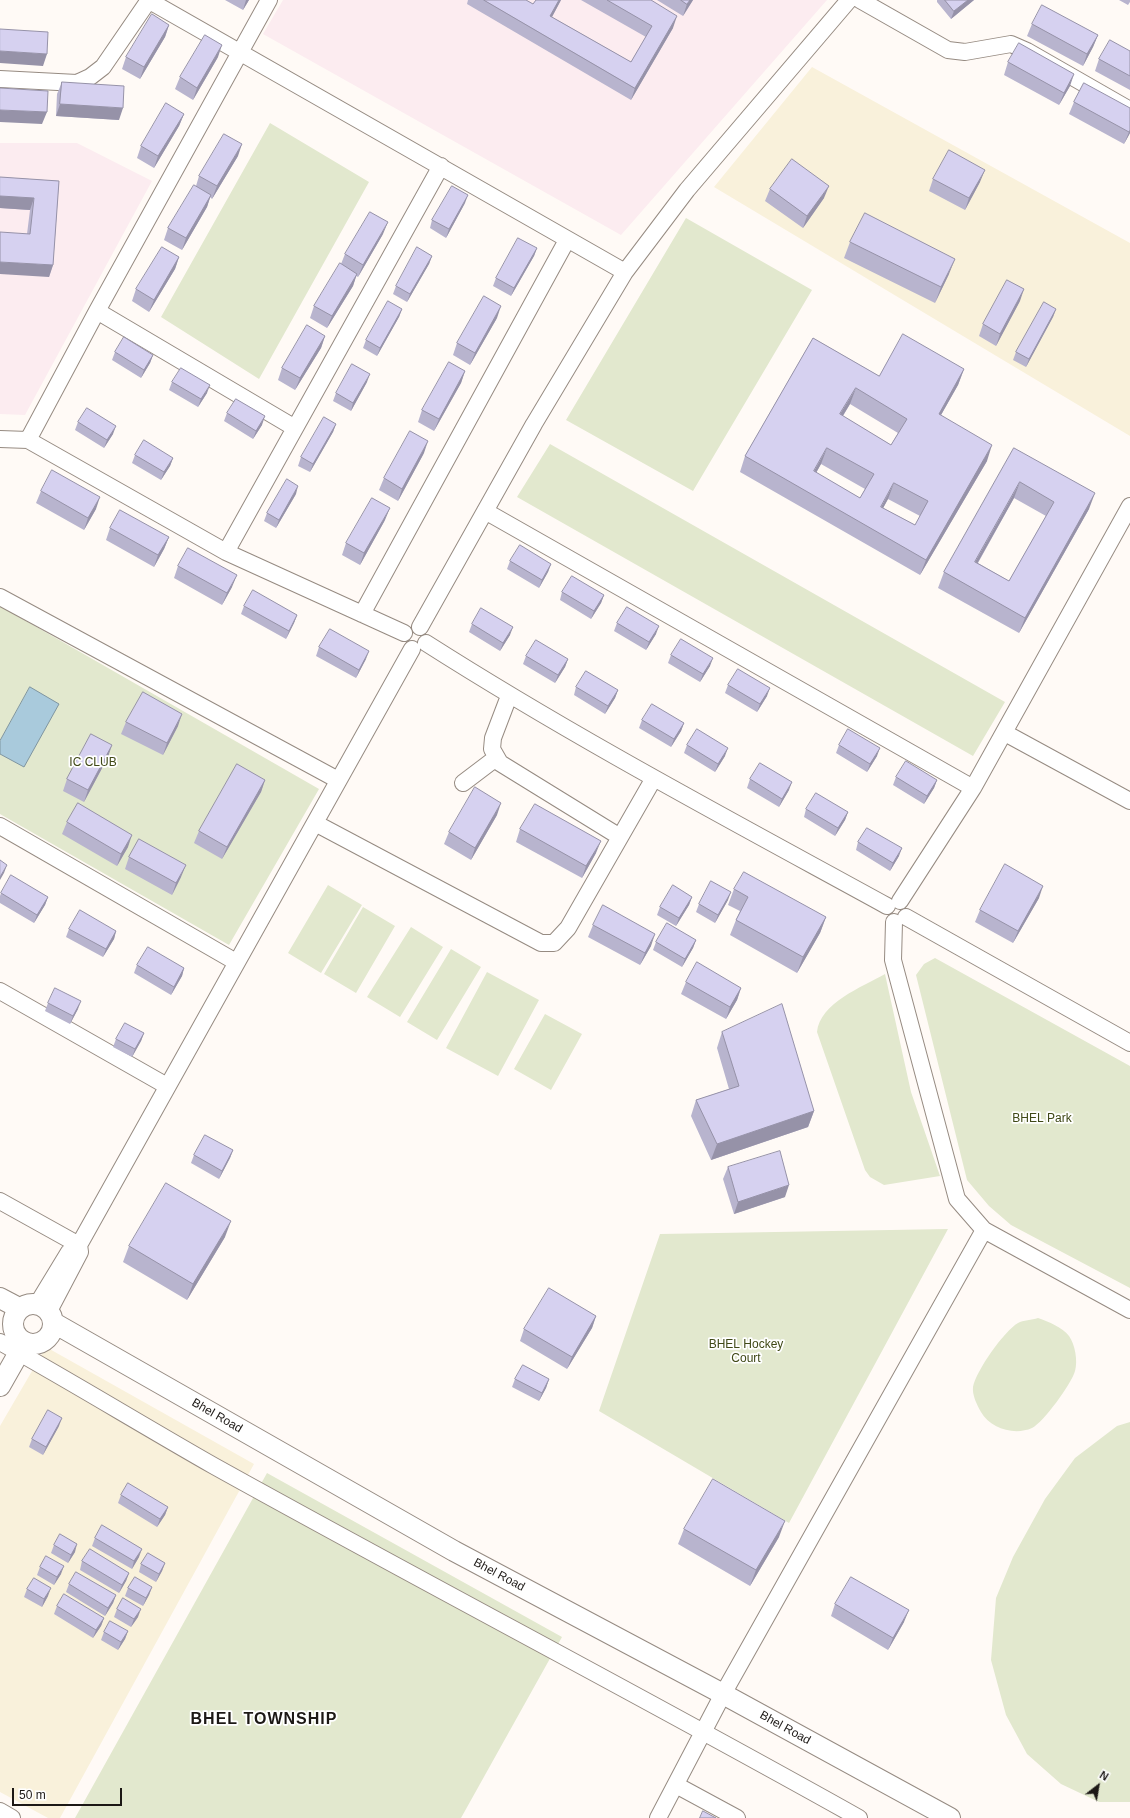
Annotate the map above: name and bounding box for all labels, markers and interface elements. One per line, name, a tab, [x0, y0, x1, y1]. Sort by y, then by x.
park label: IC CLUB	[69, 756, 117, 770]
park label: BHEL Park	[1012, 1112, 1072, 1126]
park label: BHEL Hockey Court	[709, 1338, 783, 1366]
street label: Bhel Road	[189, 1396, 245, 1436]
street label: Bhel Road	[471, 1555, 527, 1595]
street label: Bhel Road	[757, 1708, 813, 1748]
district label: BHEL TOWNSHIP	[191, 1710, 337, 1730]
north arrow	[1078, 1766, 1118, 1806]
text: N	[1098, 1769, 1111, 1783]
scale bar	[14, 1780, 124, 1806]
text: 50 m	[19, 1788, 46, 1802]

